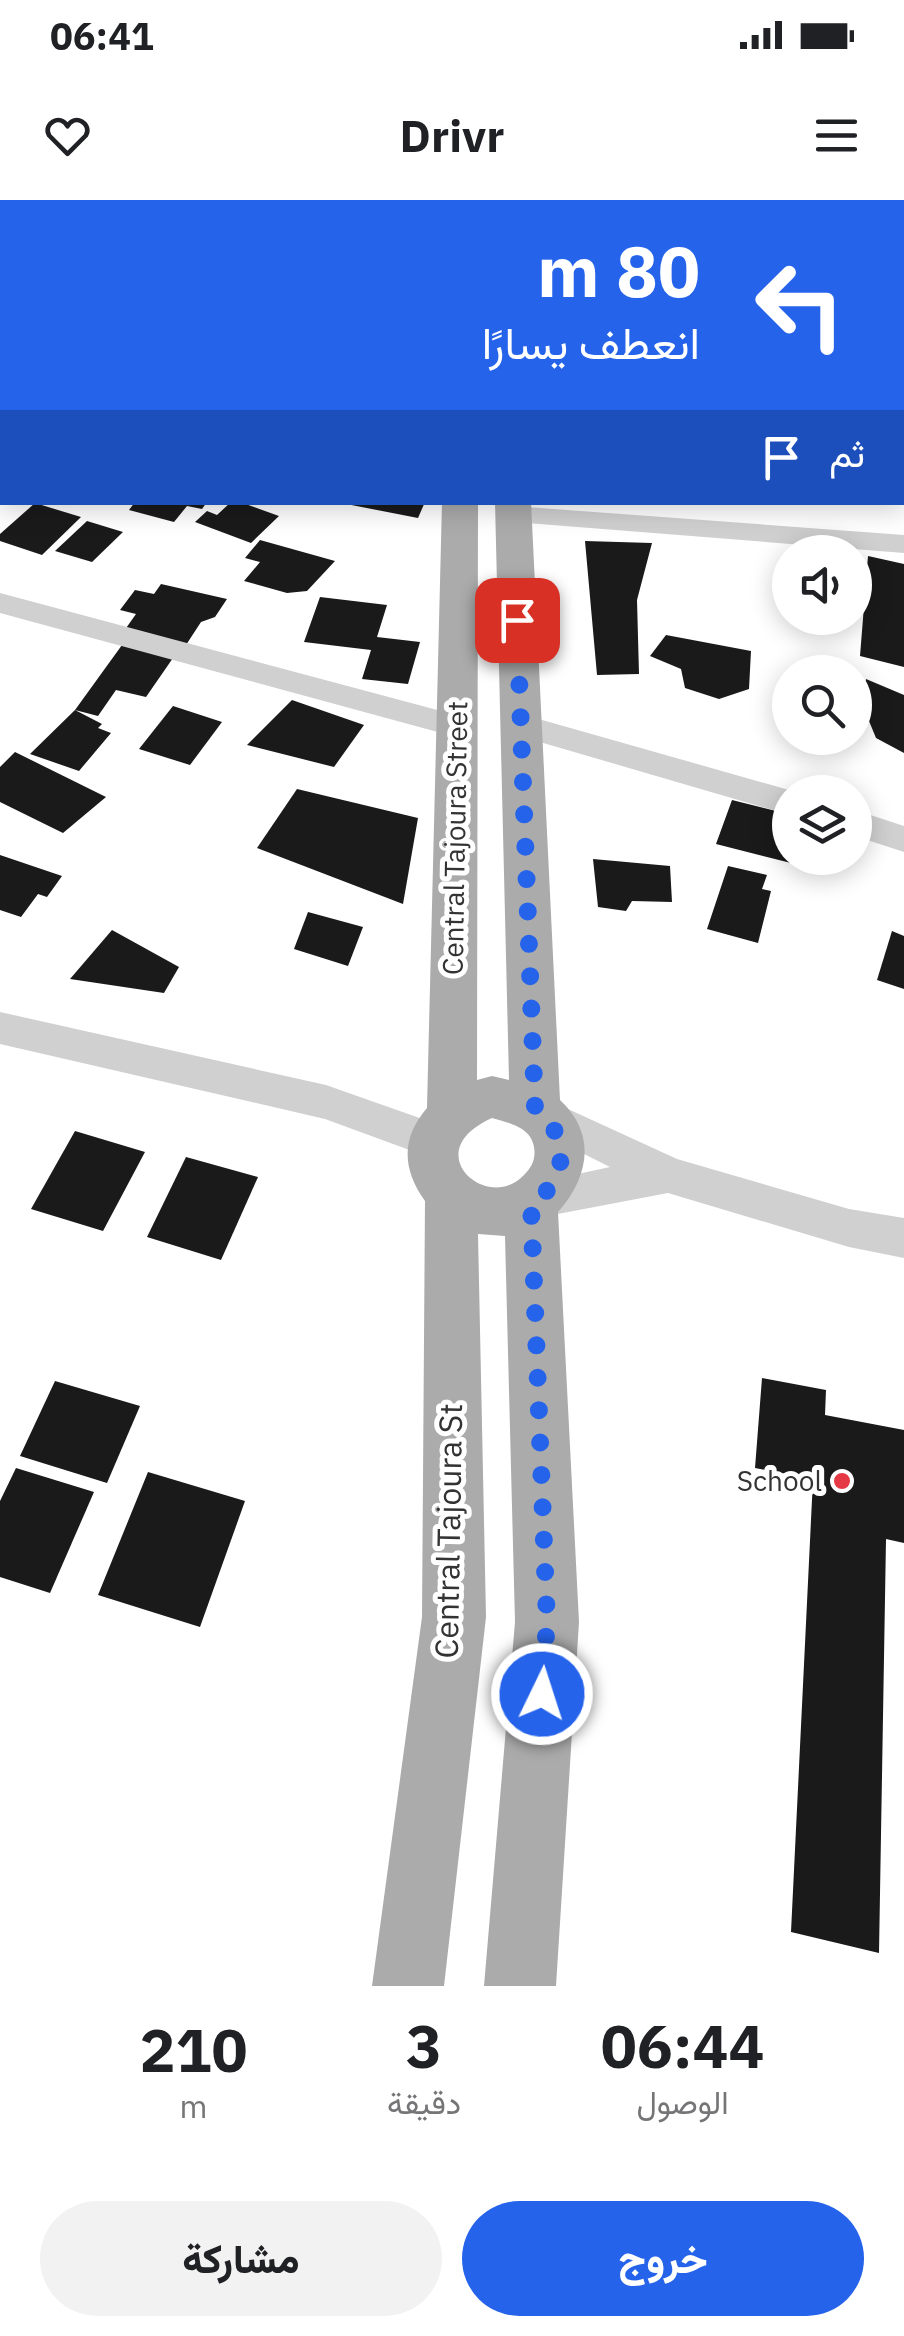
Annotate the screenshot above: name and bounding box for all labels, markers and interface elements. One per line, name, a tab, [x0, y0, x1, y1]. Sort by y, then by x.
text: 06:41	[50, 11, 154, 60]
text: Drivr	[400, 106, 504, 164]
icon: heart	[40, 108, 95, 163]
icon: menu	[809, 108, 864, 163]
text: 80 m	[537, 225, 700, 316]
icon: left	[735, 240, 865, 370]
text: انعطف يسارًا	[482, 313, 700, 371]
text: ثم	[829, 428, 865, 477]
icon: arrive	[754, 430, 809, 485]
map controls	[772, 535, 872, 875]
button: sound	[772, 535, 872, 635]
pin	[475, 578, 560, 663]
icon: arrive	[490, 593, 545, 648]
button: search	[772, 655, 872, 755]
street label: Central Tajoura Street	[434, 701, 475, 975]
button: layers	[772, 775, 872, 875]
street label: Central Tajoura St	[425, 1403, 471, 1659]
place label: School	[737, 1462, 822, 1499]
marker: School	[831, 1470, 853, 1492]
position arrow	[490, 1642, 594, 1746]
text: 3	[406, 2006, 442, 2085]
text: 06:44	[601, 2006, 764, 2085]
text: 210	[140, 2010, 248, 2089]
text: دقيقة	[387, 2081, 461, 2123]
text: الوصول	[636, 2081, 729, 2123]
text: m	[180, 2085, 208, 2127]
button: مشاركة	[40, 2201, 442, 2316]
button: خروج	[462, 2201, 864, 2316]

